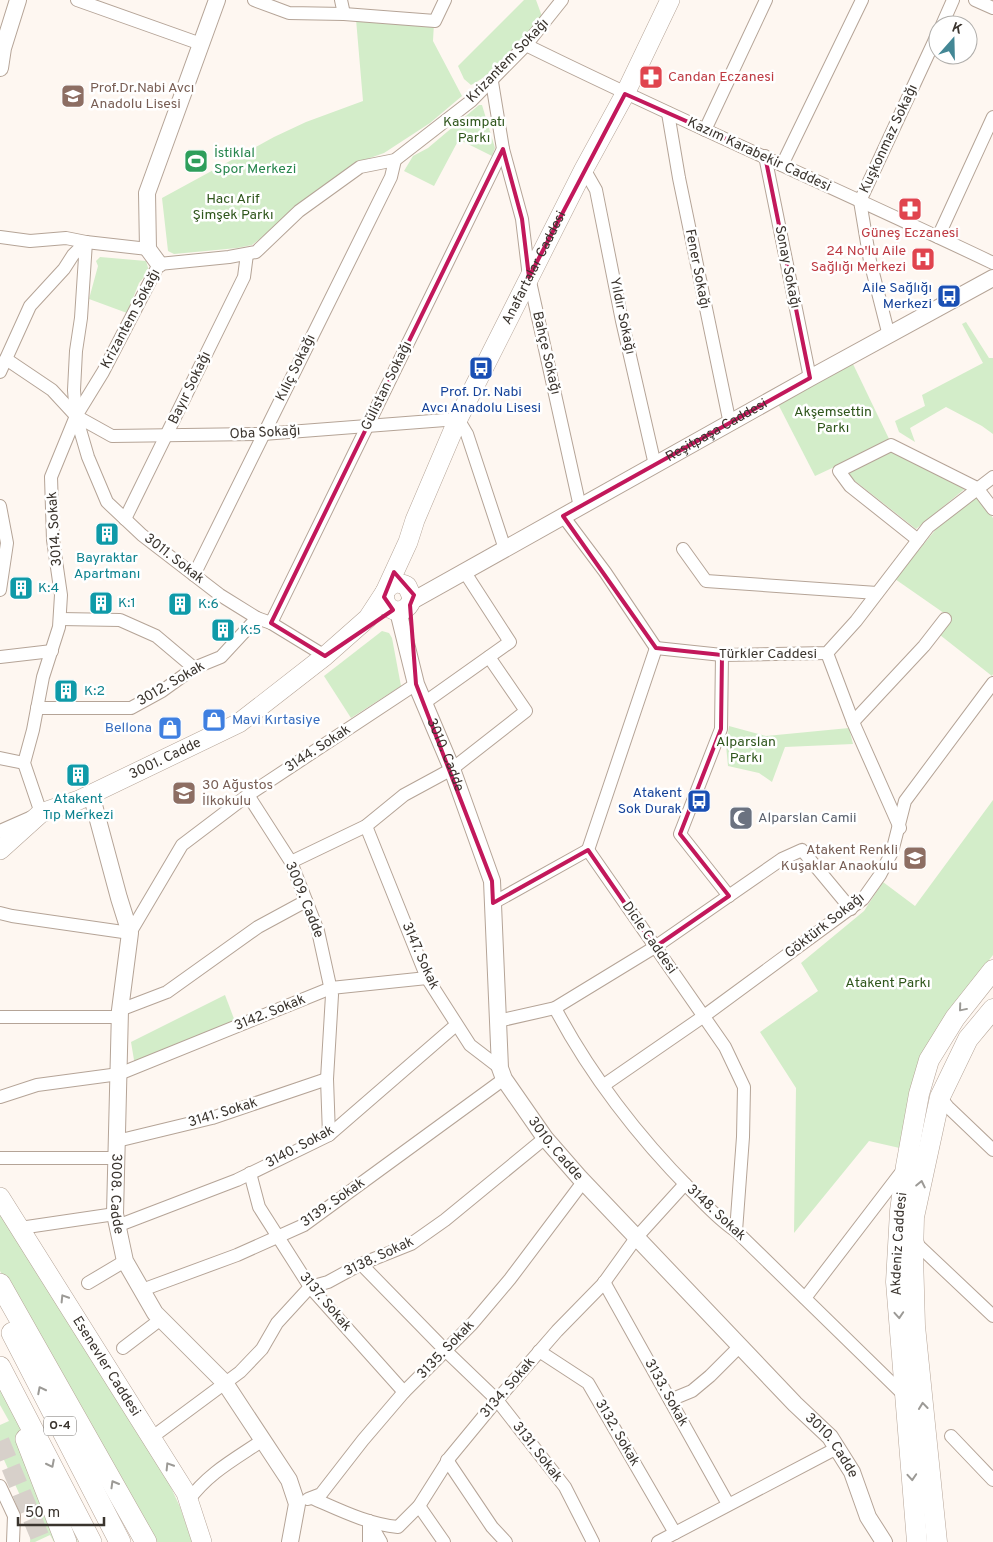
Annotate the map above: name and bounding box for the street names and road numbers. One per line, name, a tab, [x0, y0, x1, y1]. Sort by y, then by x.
street label: Krizantem Sokağı	[463, 15, 553, 107]
street label: Kuşkonmaz Sokağı	[856, 82, 922, 196]
street label: Kazım Karabekir Caddesi	[684, 114, 834, 196]
street label: Anafartalar Caddesi	[498, 208, 570, 328]
street label: Sonay Sokağı	[771, 224, 803, 310]
street label: Fener Sokağı	[681, 228, 713, 310]
street label: Krizantem Sokağı	[98, 266, 164, 372]
street label: Yıldır Sokağı	[606, 276, 638, 356]
street label: Bahçe Sokağı	[528, 310, 564, 396]
street label: Kılıç Sokağı	[272, 332, 320, 404]
street label: Gülistan Sokağı	[358, 339, 416, 433]
street label: Bayır Sokağı	[165, 349, 215, 427]
street label: Reşitpaşa Caddesi	[663, 395, 770, 466]
street label: Oba Sokağı	[229, 423, 301, 443]
street label: 3014. Sokak	[44, 491, 66, 567]
street label: 3011. Sokak	[140, 530, 208, 588]
street label: Türkler Caddesi	[719, 646, 817, 663]
street label: 3012. Sokak	[134, 658, 208, 710]
street label: 3010. Cadde	[423, 716, 468, 794]
street label: 3144. Sokak	[282, 721, 354, 777]
street label: 3001. Cadde	[126, 734, 204, 783]
street label: 3009. Cadde	[281, 859, 327, 941]
street label: Göktürk Sokağı	[782, 890, 868, 962]
street label: Dicle Caddesi	[618, 899, 680, 977]
street label: 3147. Sokak	[398, 920, 442, 992]
street label: 3142. Sokak	[232, 991, 308, 1035]
street label: 3141. Sokak	[186, 1094, 260, 1132]
street label: 3010. Cadde	[524, 1113, 587, 1184]
street label: 3140. Sokak	[263, 1122, 337, 1172]
street label: 3008. Cadde	[106, 1153, 128, 1236]
street label: 3139. Sokak	[298, 1175, 368, 1231]
street label: 3148. Sokak	[683, 1181, 749, 1245]
street label: Akdeniz Caddesi	[887, 1191, 911, 1296]
street label: 3138. Sokak	[342, 1233, 416, 1281]
street label: 3137. Sokak	[295, 1269, 355, 1335]
street label: Esenevler Caddesi	[69, 1313, 144, 1419]
street label: 3135. Sokak	[414, 1317, 478, 1383]
street label: 3134. Sokak	[477, 1354, 539, 1422]
street label: 3133. Sokak	[640, 1356, 692, 1430]
street label: 3132. Sokak	[591, 1396, 643, 1470]
street label: 3010. Cadde	[801, 1409, 862, 1480]
road number: O-4	[44, 1416, 76, 1435]
street label: 3131. Sokak	[508, 1419, 566, 1485]

